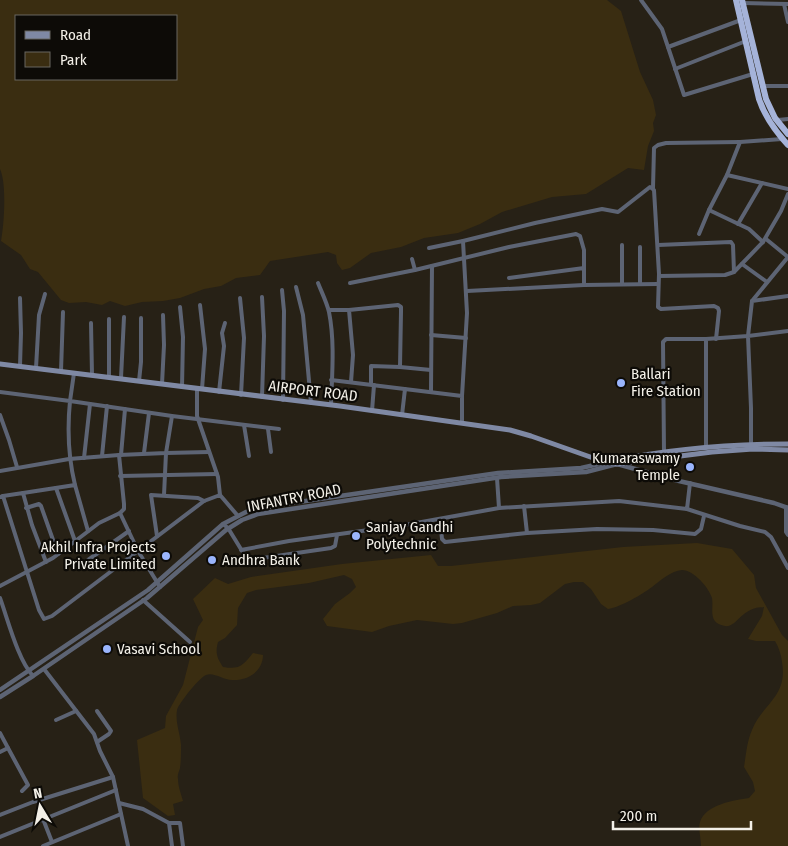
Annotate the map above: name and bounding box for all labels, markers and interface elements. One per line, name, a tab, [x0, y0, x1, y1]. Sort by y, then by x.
legend	[15, 15, 178, 80]
text: Road	[60, 26, 91, 44]
text: Park	[60, 51, 87, 69]
place label: Ballari Fire Station	[631, 365, 701, 400]
street label: AIRPORT ROAD	[267, 377, 359, 405]
marker: Ballari Fire Station	[615, 377, 627, 389]
place label: Kumaraswamy Temple	[592, 449, 680, 484]
marker: Kumaraswamy Temple	[684, 461, 696, 473]
street label: INFANTRY ROAD	[245, 480, 343, 516]
place label: Sanjay Gandhi Polytechnic	[366, 518, 453, 553]
marker: Sanjay Gandhi Polytechnic	[350, 530, 362, 542]
place label: Akhil Infra Projects Private Limited	[41, 538, 156, 573]
marker: Akhil Infra Projects Private Limited	[160, 550, 172, 562]
place label: Andhra Bank	[222, 551, 300, 569]
marker: Andhra Bank	[206, 554, 218, 566]
place label: Vasavi School	[117, 640, 200, 658]
marker: Vasavi School	[101, 643, 113, 655]
north arrow	[15, 781, 65, 831]
text: N	[32, 785, 43, 803]
scale bar	[613, 798, 750, 830]
text: 200 m	[620, 807, 657, 825]

